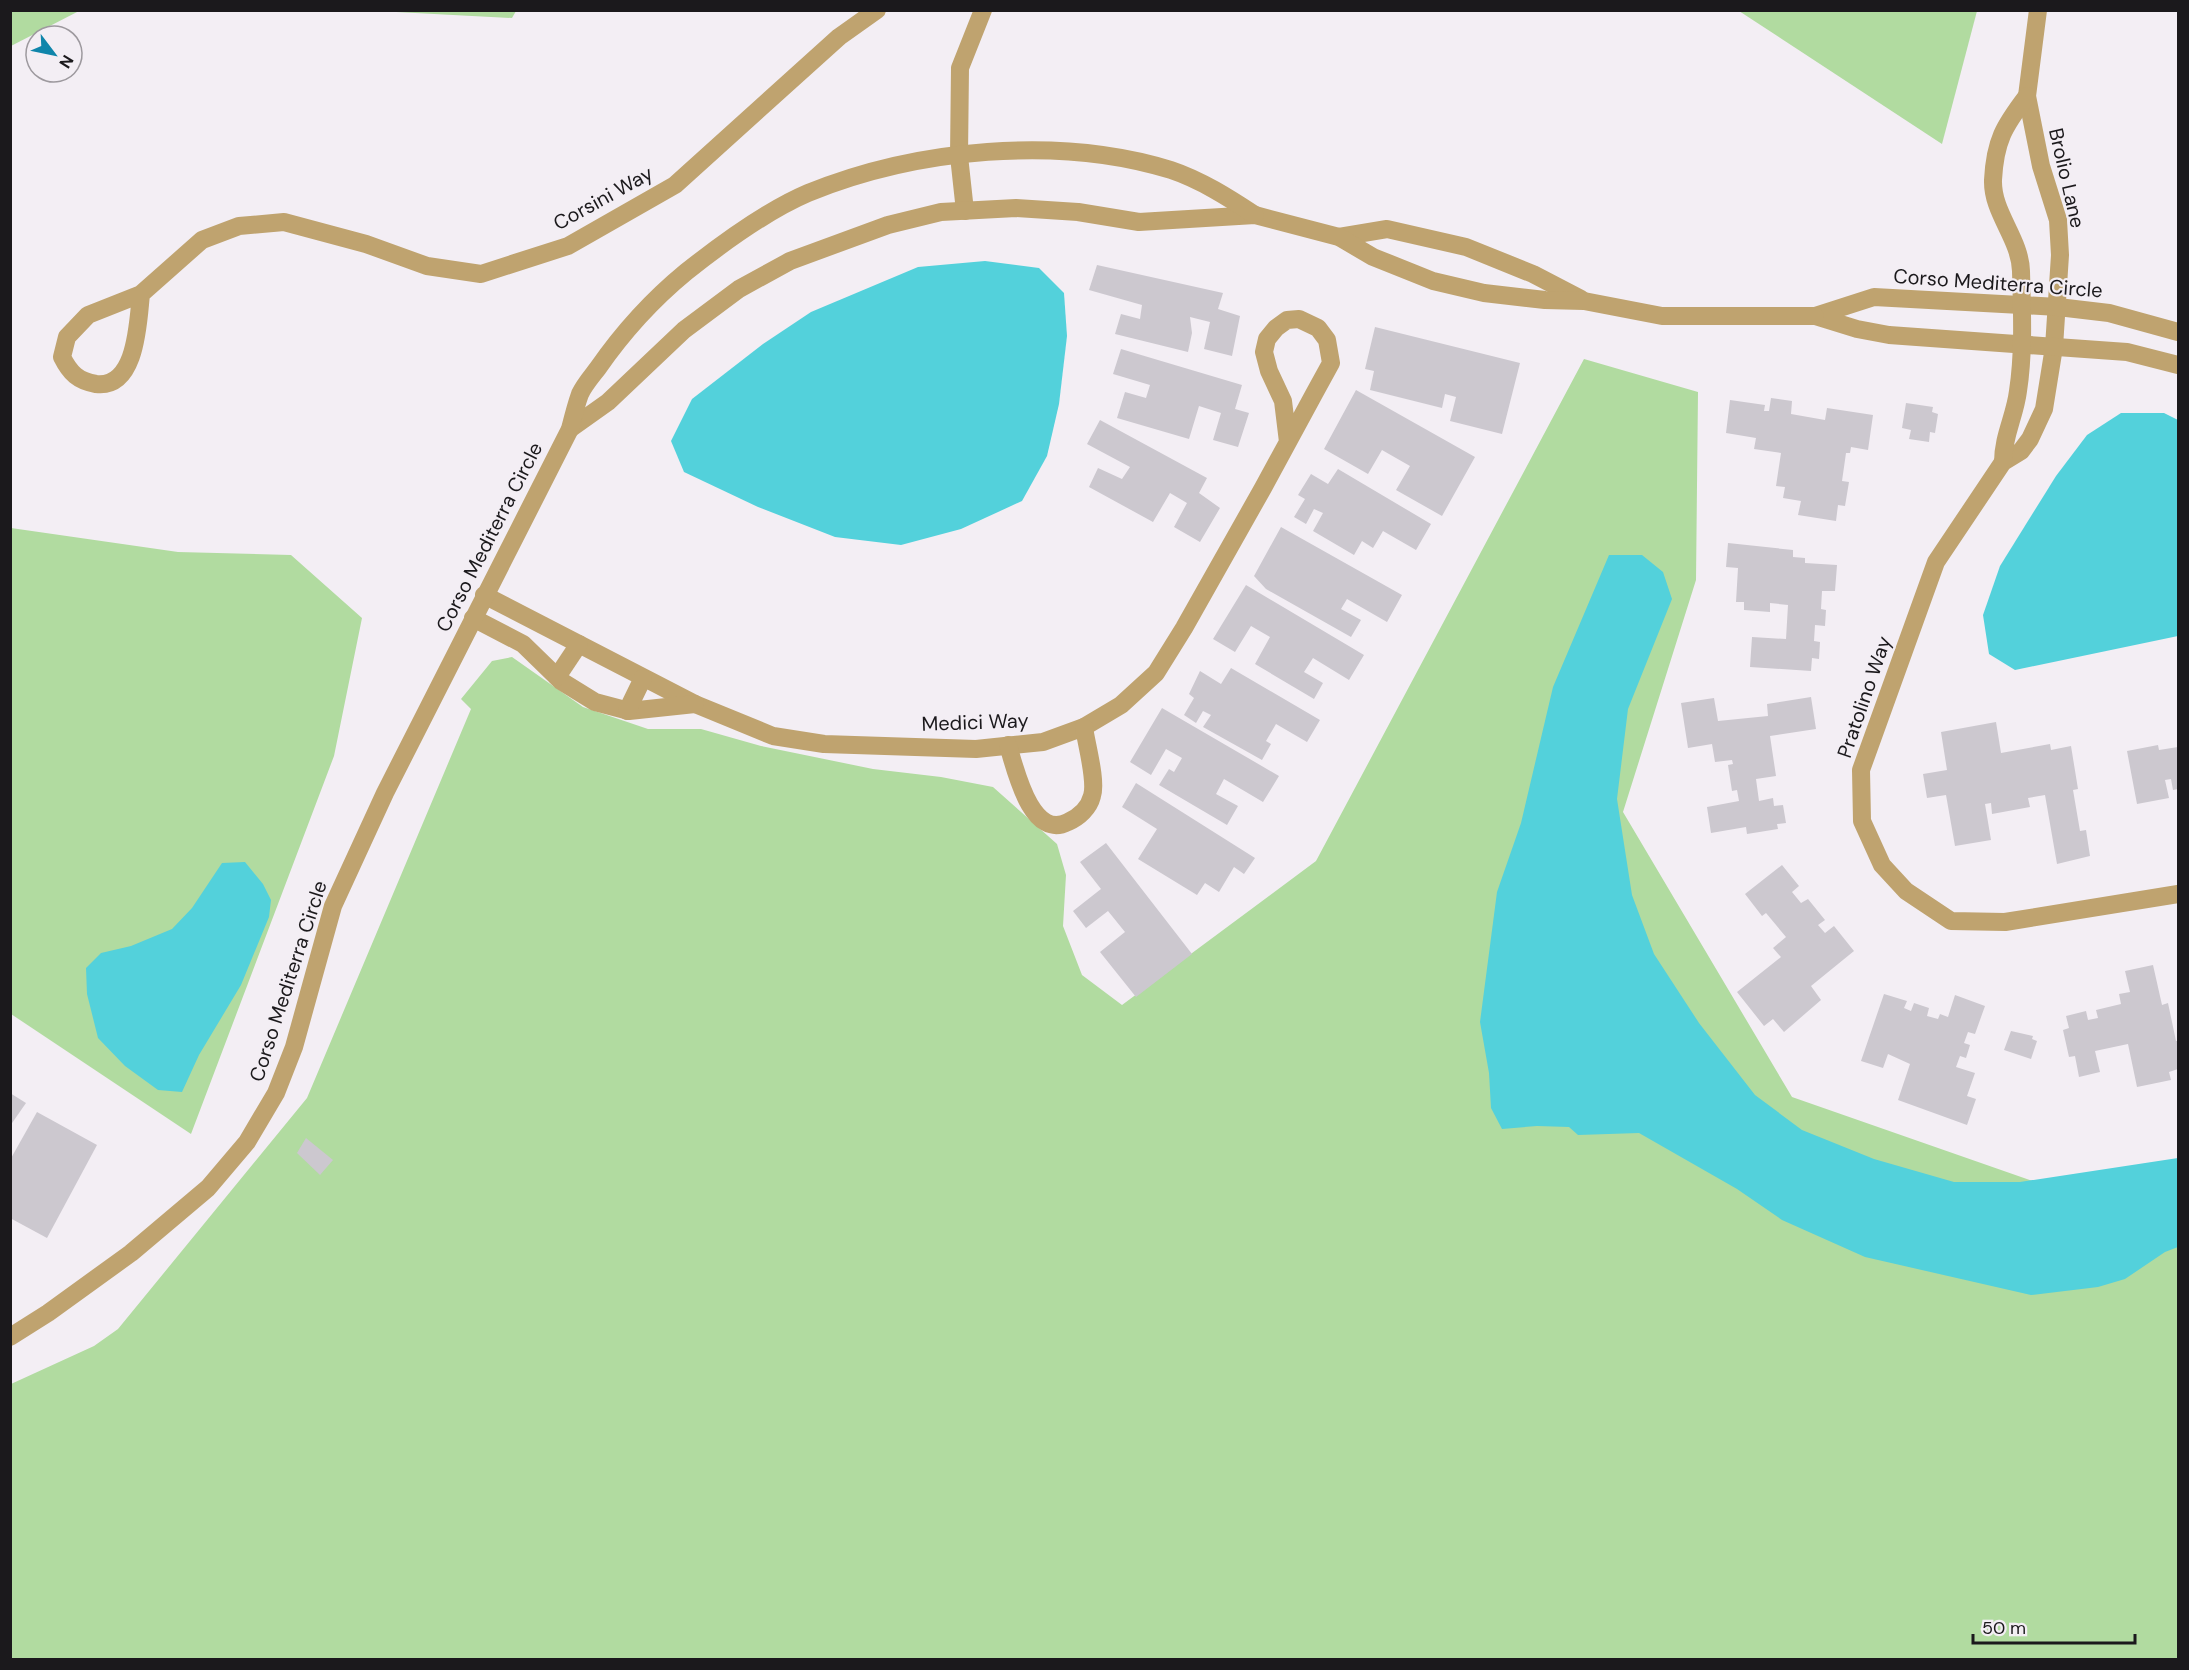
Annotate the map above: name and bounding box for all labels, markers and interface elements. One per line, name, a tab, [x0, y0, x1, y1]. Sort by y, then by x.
north arrow	[24, 24, 84, 84]
text: N	[54, 51, 78, 72]
street label: Brolio Lane	[2043, 126, 2091, 230]
street label: Corsini Way	[549, 160, 657, 236]
street label: Corso Mediterra Circle	[1893, 263, 2103, 303]
street label: Corso Mediterra Circle	[430, 438, 548, 636]
street label: Pratolino Way	[1831, 633, 1897, 761]
street label: Medici Way	[921, 707, 1029, 737]
street label: Corso Mediterra Circle	[243, 877, 333, 1085]
scale bar	[1973, 1607, 2135, 1645]
text: 50 m	[1982, 1616, 2026, 1640]

